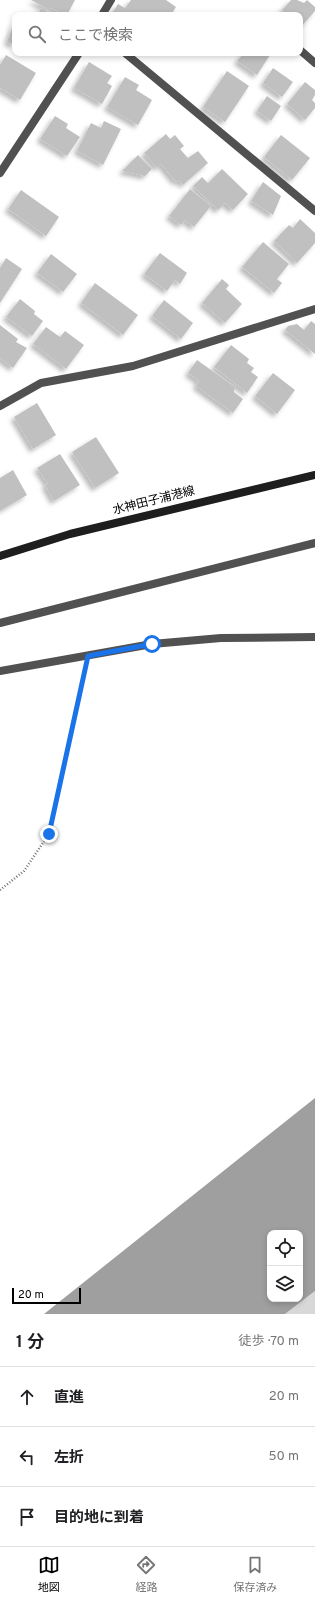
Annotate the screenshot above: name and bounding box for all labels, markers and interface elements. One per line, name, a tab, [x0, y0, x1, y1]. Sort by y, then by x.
search box	[12, 12, 303, 56]
icon: search	[26, 23, 48, 45]
text: ここで検索	[58, 27, 133, 46]
street label: 水神田子浦港線	[111, 483, 197, 519]
route start	[143, 635, 161, 653]
route end	[40, 825, 58, 843]
map controls	[267, 1230, 303, 1302]
button: locate	[267, 1230, 303, 1266]
button: layers	[267, 1266, 303, 1302]
scale bar	[12, 1286, 81, 1305]
text: 20 m	[18, 1288, 44, 1302]
text: 1 分	[16, 1332, 44, 1354]
text: 徒歩 · 70 m	[239, 1334, 299, 1350]
icon: ahead	[16, 1386, 38, 1408]
text: 直進	[54, 1389, 84, 1408]
text: 20 m	[269, 1389, 299, 1405]
icon: left	[16, 1446, 38, 1468]
text: 左折	[54, 1449, 84, 1468]
text: 50 m	[269, 1449, 299, 1465]
icon: arrive	[16, 1506, 38, 1528]
text: 目的地に到着	[54, 1509, 144, 1528]
tab: 地図	[38, 1554, 60, 1595]
tab: 経路	[135, 1554, 157, 1595]
tab: 保存済み	[233, 1554, 277, 1595]

